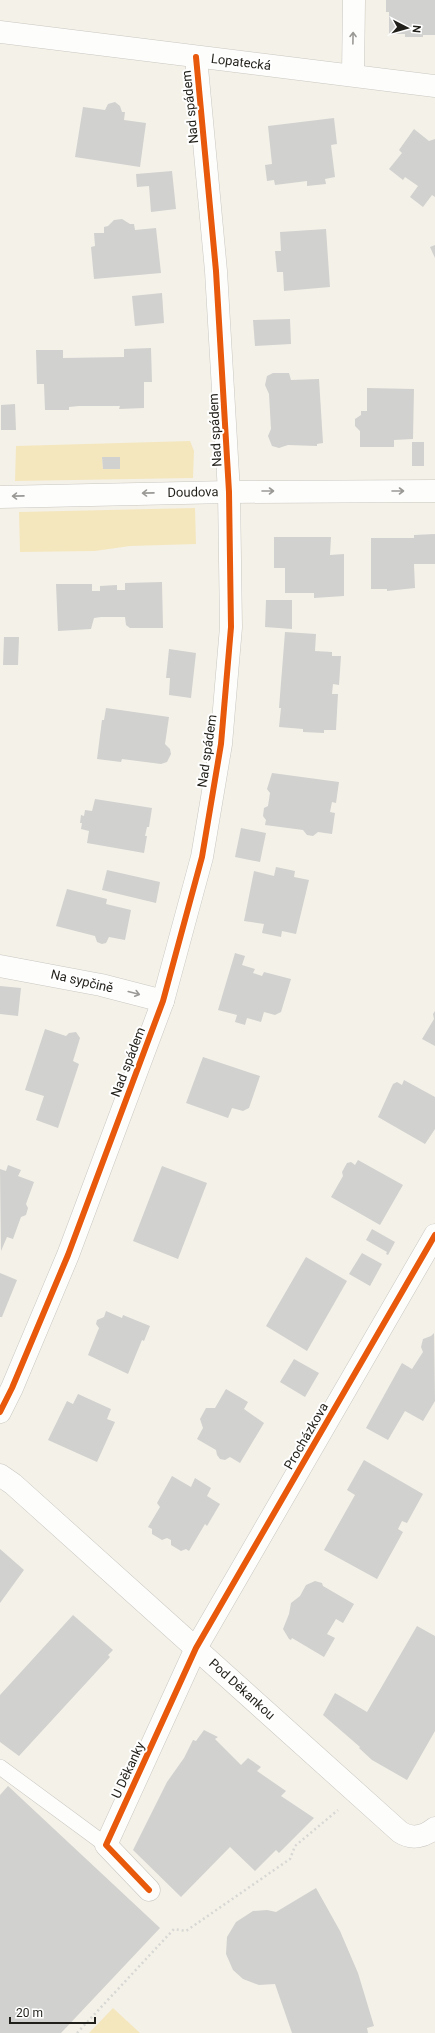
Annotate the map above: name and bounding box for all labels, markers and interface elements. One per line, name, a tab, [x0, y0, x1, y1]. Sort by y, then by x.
north arrow	[387, 8, 427, 48]
text: N	[410, 24, 423, 34]
one-way arrow	[349, 32, 357, 45]
street label: Lopatecká	[210, 51, 272, 73]
street label: Nad spádem	[179, 70, 201, 144]
street label: Nad spádem	[206, 393, 224, 467]
street label: Doudova	[167, 484, 219, 500]
one-way arrow	[261, 487, 274, 495]
one-way arrow	[391, 487, 404, 495]
one-way arrow	[142, 490, 155, 497]
one-way arrow	[12, 492, 25, 500]
street label: Nad spádem	[194, 714, 220, 788]
street label: Na sypčině	[49, 967, 115, 996]
one-way arrow	[127, 990, 140, 998]
street label: Nad spádem	[108, 1025, 148, 1099]
street label: Procházkova	[281, 1400, 331, 1472]
street label: Pod Děkankou	[206, 1655, 278, 1723]
street label: U Děkanky	[108, 1739, 148, 1801]
scale bar	[10, 1999, 95, 2025]
text: 20 m	[16, 2006, 43, 2020]

